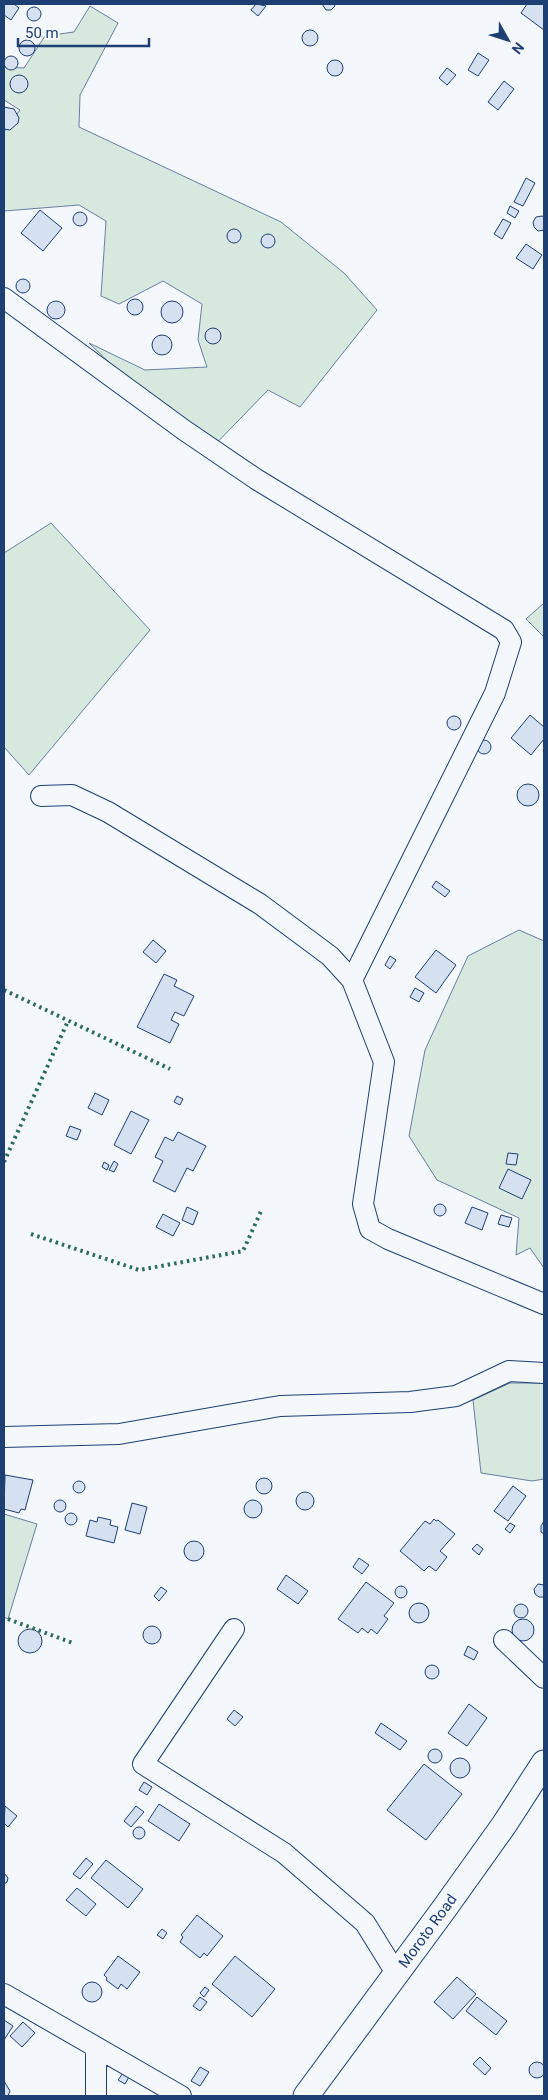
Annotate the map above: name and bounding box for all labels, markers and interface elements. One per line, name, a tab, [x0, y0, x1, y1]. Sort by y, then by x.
scale bar	[18, 15, 149, 47]
north arrow	[483, 15, 533, 65]
text: 50 m	[25, 24, 59, 42]
text: N	[509, 39, 527, 57]
street label: Moroto Road	[395, 1891, 461, 1971]

